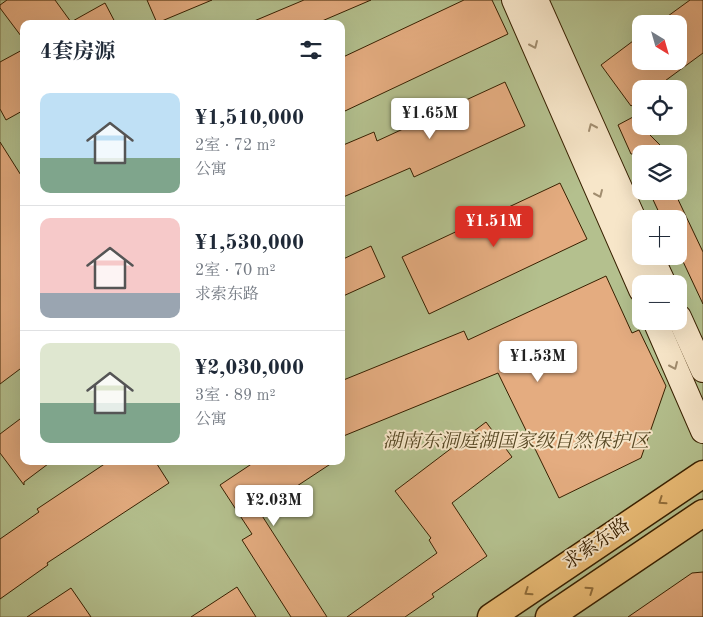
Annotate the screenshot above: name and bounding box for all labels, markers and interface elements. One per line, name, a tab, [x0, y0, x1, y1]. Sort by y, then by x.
north arrow	[632, 15, 688, 70]
map controls	[632, 15, 687, 330]
icon: filters	[297, 36, 325, 64]
one-way arrow	[527, 40, 538, 49]
text: 4套房源	[40, 42, 115, 63]
button: locate	[632, 80, 687, 135]
pin: ¥1.65M	[389, 98, 471, 140]
text: ¥1.65M	[402, 106, 458, 122]
text: ¥1,510,000	[195, 108, 304, 129]
icon: home	[80, 113, 140, 173]
one-way arrow	[588, 123, 599, 132]
text: 2室 · 72 m²	[195, 138, 276, 154]
button: layers	[632, 145, 687, 200]
text: 公寓	[195, 162, 227, 178]
one-way arrow	[592, 189, 603, 198]
pin: ¥1.51M	[453, 206, 535, 248]
button: +	[632, 210, 687, 265]
text: ¥1.51M	[466, 214, 522, 230]
text: ¥1,530,000	[195, 233, 304, 254]
icon: home	[80, 238, 140, 298]
text: 2室 · 70 m²	[195, 263, 276, 279]
button: −	[632, 275, 687, 330]
text: 求索东路	[195, 287, 259, 303]
pin: ¥1.53M	[497, 340, 579, 383]
text: ¥1.53M	[510, 349, 566, 365]
text: ¥2,030,000	[195, 358, 304, 379]
one-way arrow	[668, 361, 679, 370]
icon: home	[80, 363, 140, 423]
text: 3室 · 89 m²	[195, 388, 276, 404]
text: 公寓	[195, 412, 227, 428]
park label: 湖南东洞庭湖国家级自然保护区	[383, 430, 652, 452]
pin: ¥2.03M	[233, 484, 315, 527]
text: ¥2.03M	[246, 493, 302, 509]
one-way arrow	[658, 495, 668, 504]
street label: 求索东路	[559, 514, 634, 574]
one-way arrow	[524, 586, 533, 595]
one-way arrow	[584, 587, 593, 596]

